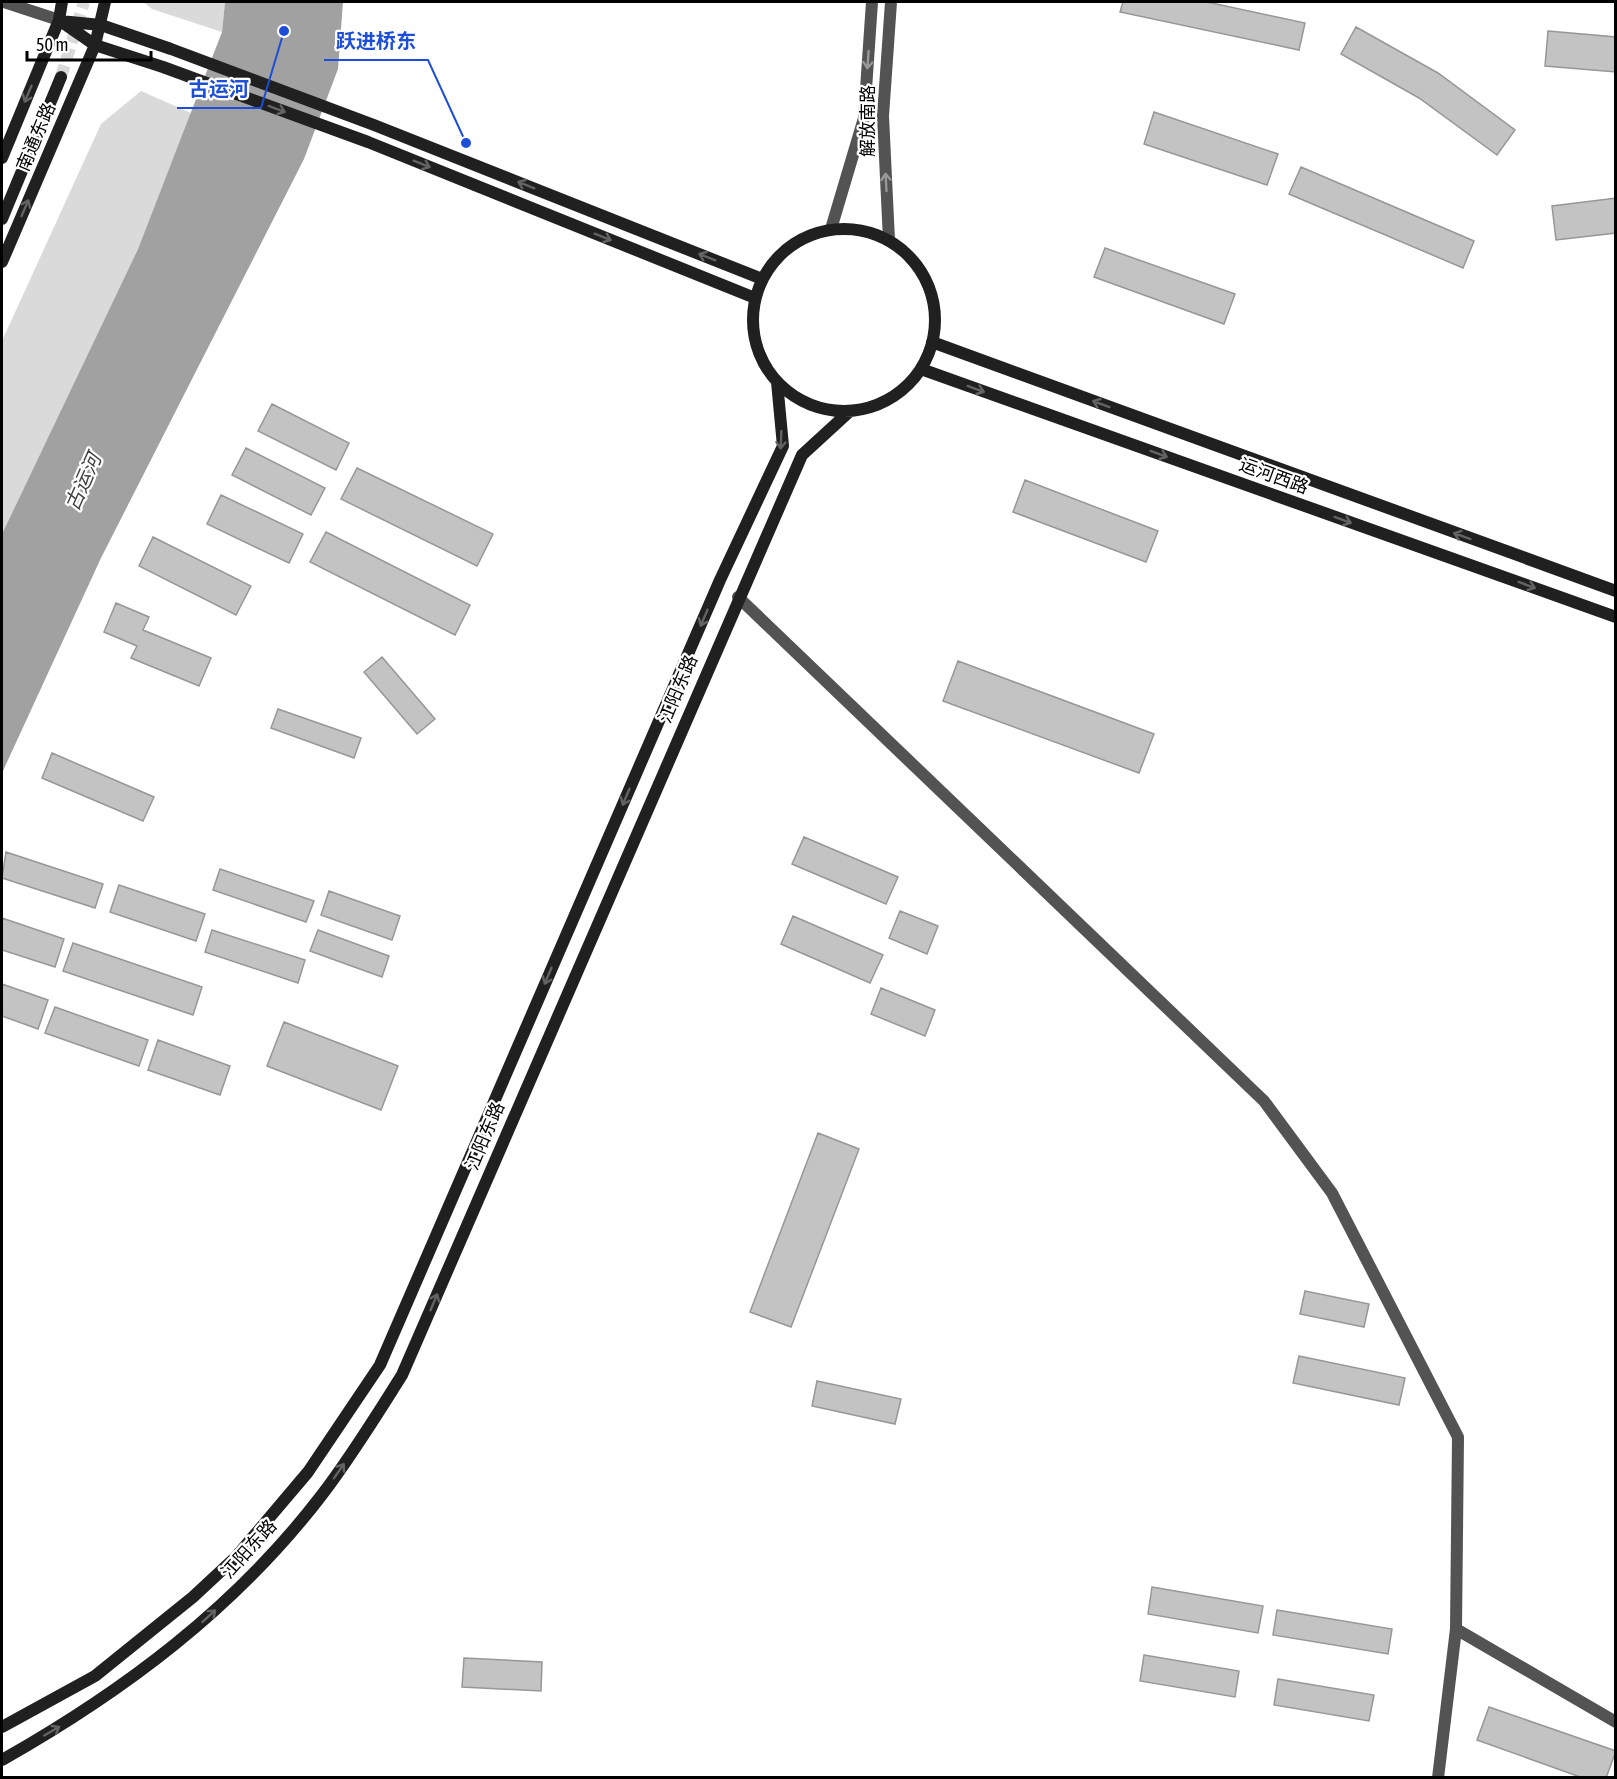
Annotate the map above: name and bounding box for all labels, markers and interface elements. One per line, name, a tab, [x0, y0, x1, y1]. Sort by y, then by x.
callout: 跃进桥东	[324, 22, 428, 60]
scale bar	[27, 24, 152, 62]
text: 跃进桥东	[336, 29, 416, 52]
text: 50 m	[36, 34, 68, 55]
one-way arrow	[862, 49, 873, 69]
callout: 古运河	[177, 70, 261, 108]
text: 古运河	[189, 77, 249, 100]
one-way arrow	[22, 84, 33, 102]
street label: 解放南路	[857, 85, 878, 157]
street label: 南通东路	[12, 100, 59, 174]
one-way arrow	[267, 104, 286, 115]
one-way arrow	[412, 159, 431, 170]
one-way arrow	[881, 172, 892, 192]
one-way arrow	[517, 179, 536, 190]
one-way arrow	[19, 200, 31, 218]
one-way arrow	[593, 232, 612, 243]
one-way arrow	[699, 251, 717, 262]
one-way arrow	[966, 384, 985, 395]
one-way arrow	[1092, 397, 1111, 408]
one-way arrow	[776, 430, 787, 450]
water label: 古运河	[60, 446, 107, 514]
one-way arrow	[1150, 450, 1168, 461]
street label: 运河西路	[1237, 453, 1312, 498]
one-way arrow	[1333, 515, 1352, 526]
one-way arrow	[1453, 529, 1472, 540]
one-way arrow	[1517, 581, 1536, 592]
one-way arrow	[698, 609, 709, 627]
street label: 江阳东路	[654, 652, 701, 726]
one-way arrow	[620, 787, 631, 806]
one-way arrow	[542, 967, 553, 985]
street label: 江阳东路	[461, 1099, 508, 1173]
one-way arrow	[429, 1293, 440, 1311]
one-way arrow	[333, 1463, 345, 1479]
street label: 江阳东路	[217, 1515, 281, 1582]
one-way arrow	[201, 1609, 216, 1623]
one-way arrow	[43, 1725, 60, 1737]

